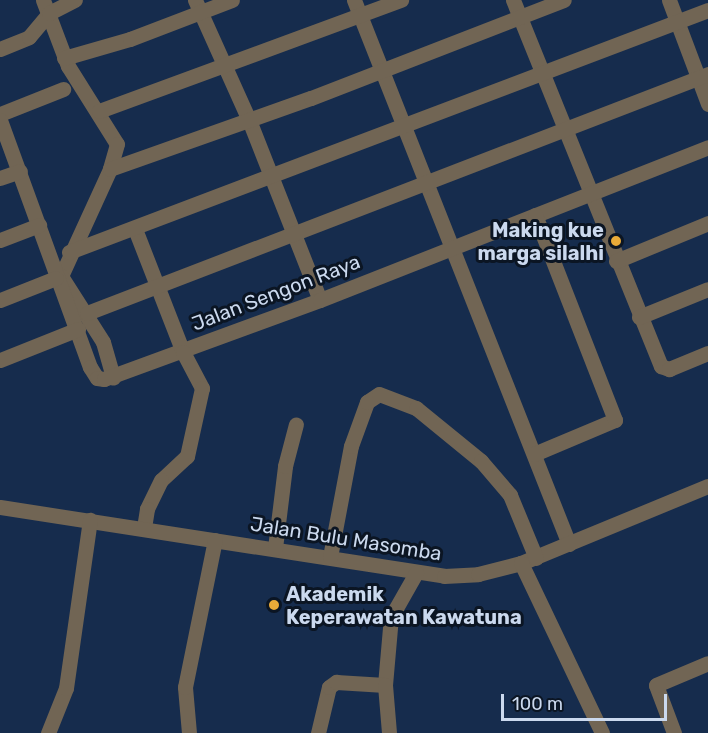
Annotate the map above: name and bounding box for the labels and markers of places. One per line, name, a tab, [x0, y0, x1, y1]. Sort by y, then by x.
place label: Making kue marga silalhi	[477, 218, 604, 265]
marker: Making kue marga silalhi	[609, 234, 623, 248]
place label: Akademik Keperawatan Kawatuna	[286, 582, 522, 629]
marker: Akademik Keperawatan Kawatuna	[267, 598, 281, 612]

